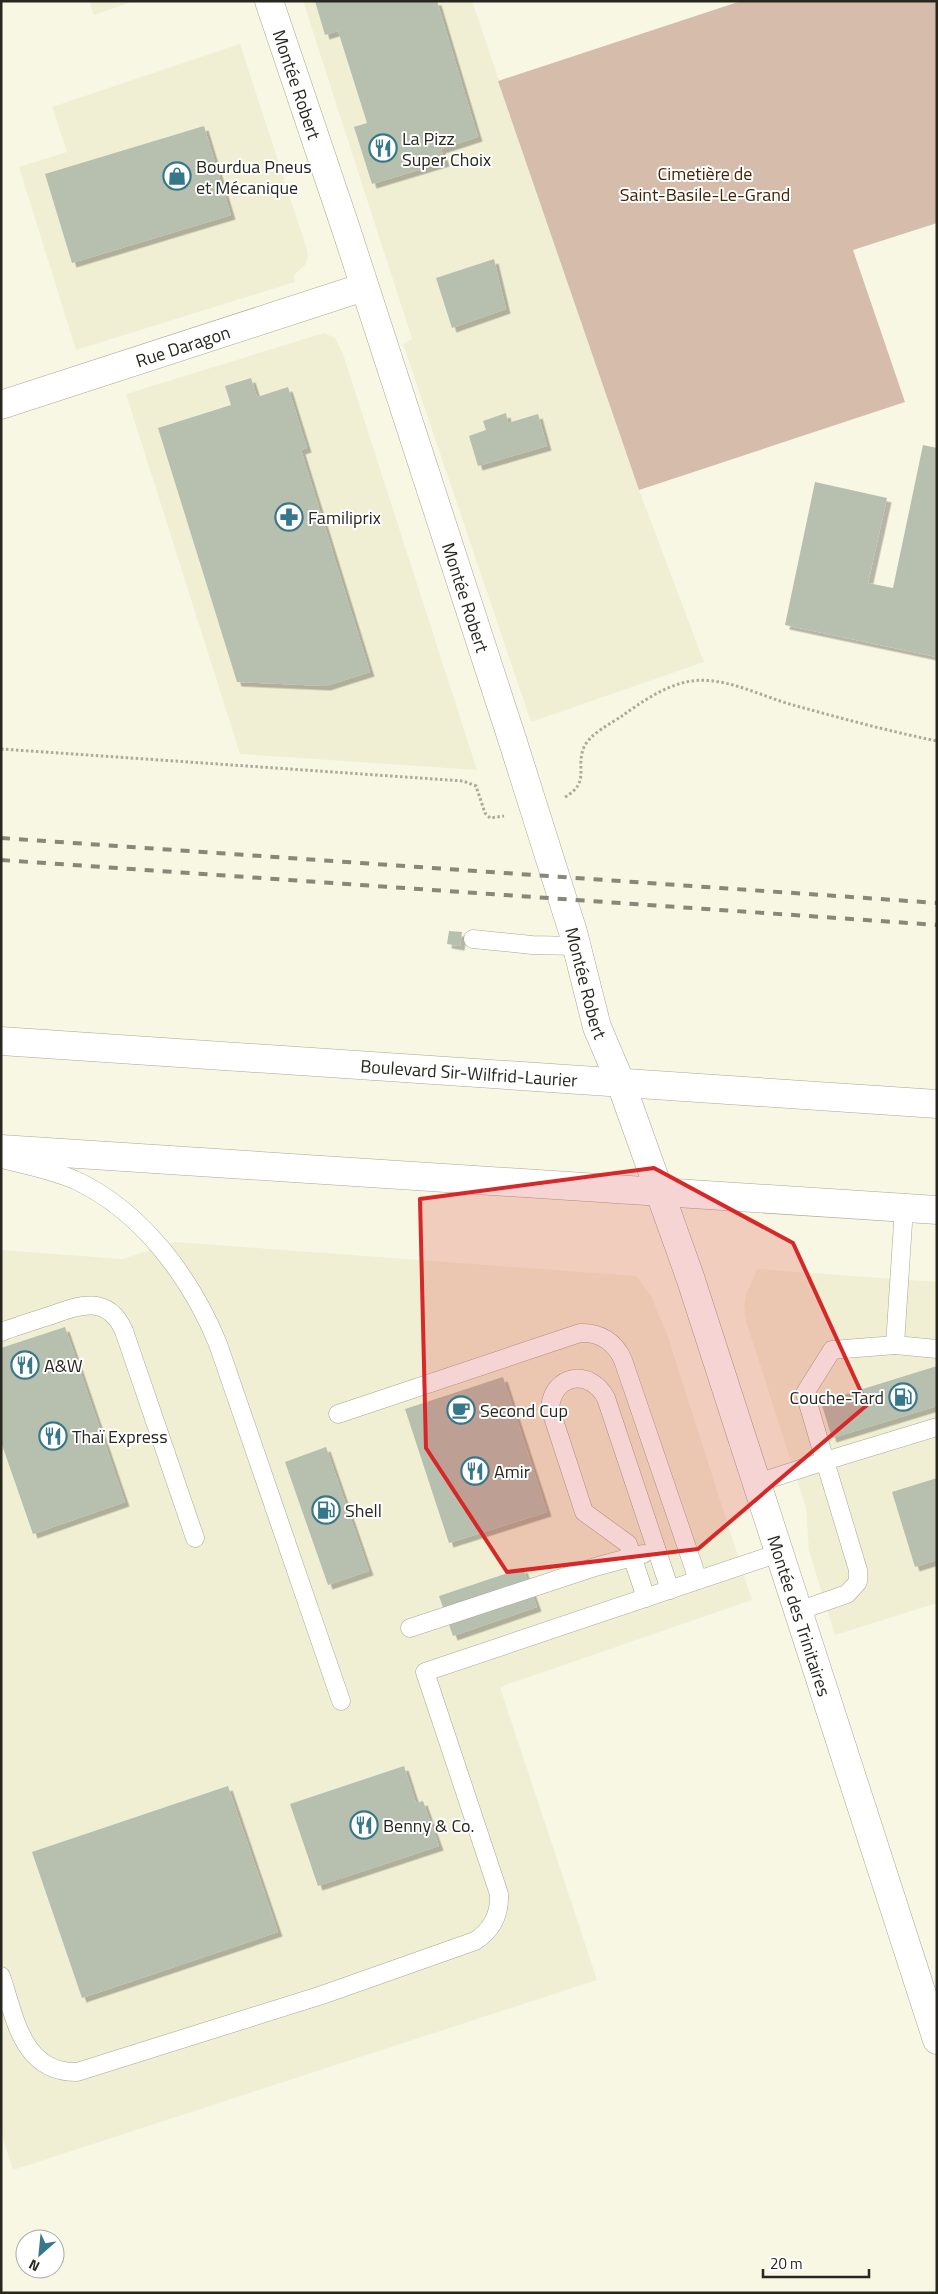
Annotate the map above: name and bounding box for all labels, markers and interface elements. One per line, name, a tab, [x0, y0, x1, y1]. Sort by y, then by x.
street label: Montée Robert	[266, 26, 328, 143]
place label: La Pizz Super Choix	[402, 125, 491, 173]
restaurant icon: La Pizz Super Choix	[368, 133, 398, 163]
place label: Bourdua Pneus et Mécanique	[196, 153, 312, 201]
park label: Cimetière de Saint-Basile-Le-Grand	[620, 160, 790, 208]
shop icon: Bourdua Pneus et Mécanique	[162, 161, 192, 191]
street label: Rue Daragon	[132, 318, 233, 374]
pharmacy icon: Familiprix	[274, 502, 304, 532]
place label: Familiprix	[308, 504, 381, 531]
street label: Montée Robert	[435, 539, 497, 656]
street label: Montée Robert	[559, 924, 614, 1044]
street label: Boulevard Sir-Wilfrid-Laurier	[360, 1052, 578, 1093]
restaurant icon: A&W	[10, 1350, 40, 1380]
place label: A&W	[44, 1352, 83, 1379]
fuel station icon: Couche-Tard	[888, 1382, 918, 1412]
place label: Couche-Tard	[790, 1384, 884, 1411]
cafe icon: Second Cup	[446, 1395, 476, 1425]
place label: Second Cup	[480, 1397, 568, 1424]
restaurant icon: Thaï Express	[38, 1421, 68, 1451]
place label: Thaï Express	[72, 1423, 168, 1450]
restaurant icon: Amir	[460, 1456, 490, 1486]
place label: Amir	[494, 1458, 530, 1485]
fuel station icon: Shell	[311, 1495, 341, 1525]
place label: Shell	[345, 1497, 382, 1524]
street label: Montée des Trinitaires	[761, 1531, 838, 1700]
restaurant icon: Benny & Co.	[349, 1810, 379, 1840]
place label: Benny & Co.	[383, 1812, 474, 1839]
north arrow	[15, 2229, 65, 2279]
scale bar	[763, 2246, 869, 2278]
text: 20 m	[770, 2252, 803, 2275]
text: N	[25, 2254, 43, 2278]

